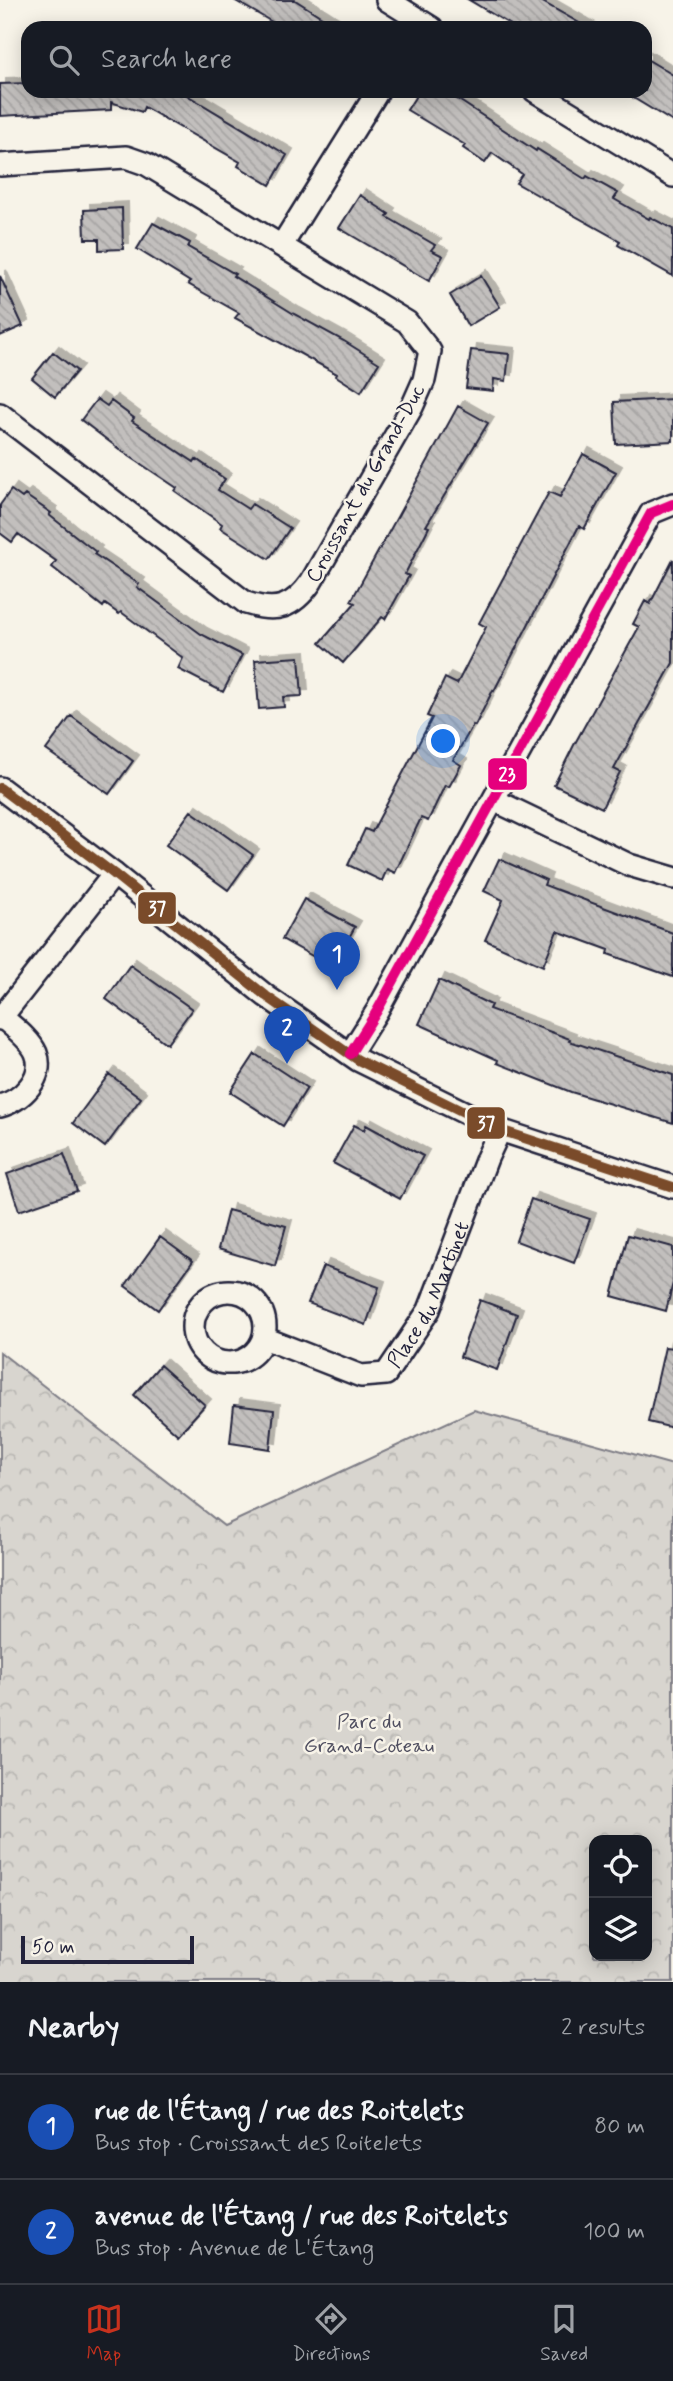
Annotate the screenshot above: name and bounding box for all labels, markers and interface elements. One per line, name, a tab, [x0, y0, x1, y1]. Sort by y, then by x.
search box	[21, 21, 652, 98]
icon: search	[45, 41, 83, 79]
text: Search here	[101, 43, 232, 77]
street label: Croissant du Grand-Duc	[299, 379, 432, 588]
your location	[426, 724, 460, 758]
line badge: 23	[487, 757, 528, 791]
text: 23	[498, 763, 516, 788]
line badge: 37	[137, 891, 177, 925]
text: 37	[148, 897, 167, 922]
pin: 1	[314, 932, 360, 990]
pin: 2	[264, 1006, 310, 1064]
line badge: 37	[466, 1106, 506, 1140]
text: 37	[477, 1112, 496, 1137]
street label: Place du Martinet	[381, 1217, 477, 1374]
park label: Parc du Grand-Coteau	[304, 1708, 434, 1760]
map controls	[589, 1835, 652, 1961]
button: locate	[589, 1835, 652, 1898]
button: layers	[589, 1898, 652, 1961]
scale bar	[21, 1933, 194, 1965]
text: 50 m	[32, 1935, 75, 1960]
text: Nearby	[28, 2008, 119, 2047]
text: 2 results	[561, 2013, 645, 2043]
text: rue de l'Étang / rue des Roitelets	[95, 2095, 464, 2129]
text: 1	[46, 2112, 56, 2142]
text: 80 m	[594, 2112, 645, 2142]
text: Bus stop · Croissant des Roitelets	[95, 2129, 422, 2159]
text: avenue de l'Étang / rue des Roitelets	[95, 2200, 508, 2234]
text: 2	[45, 2217, 57, 2247]
text: 100 m	[583, 2217, 645, 2247]
text: Bus stop · Avenue de L'Étang	[95, 2234, 374, 2264]
tab: Map	[85, 2300, 123, 2367]
tab: Directions	[292, 2300, 371, 2367]
tab: Saved	[540, 2300, 588, 2367]

